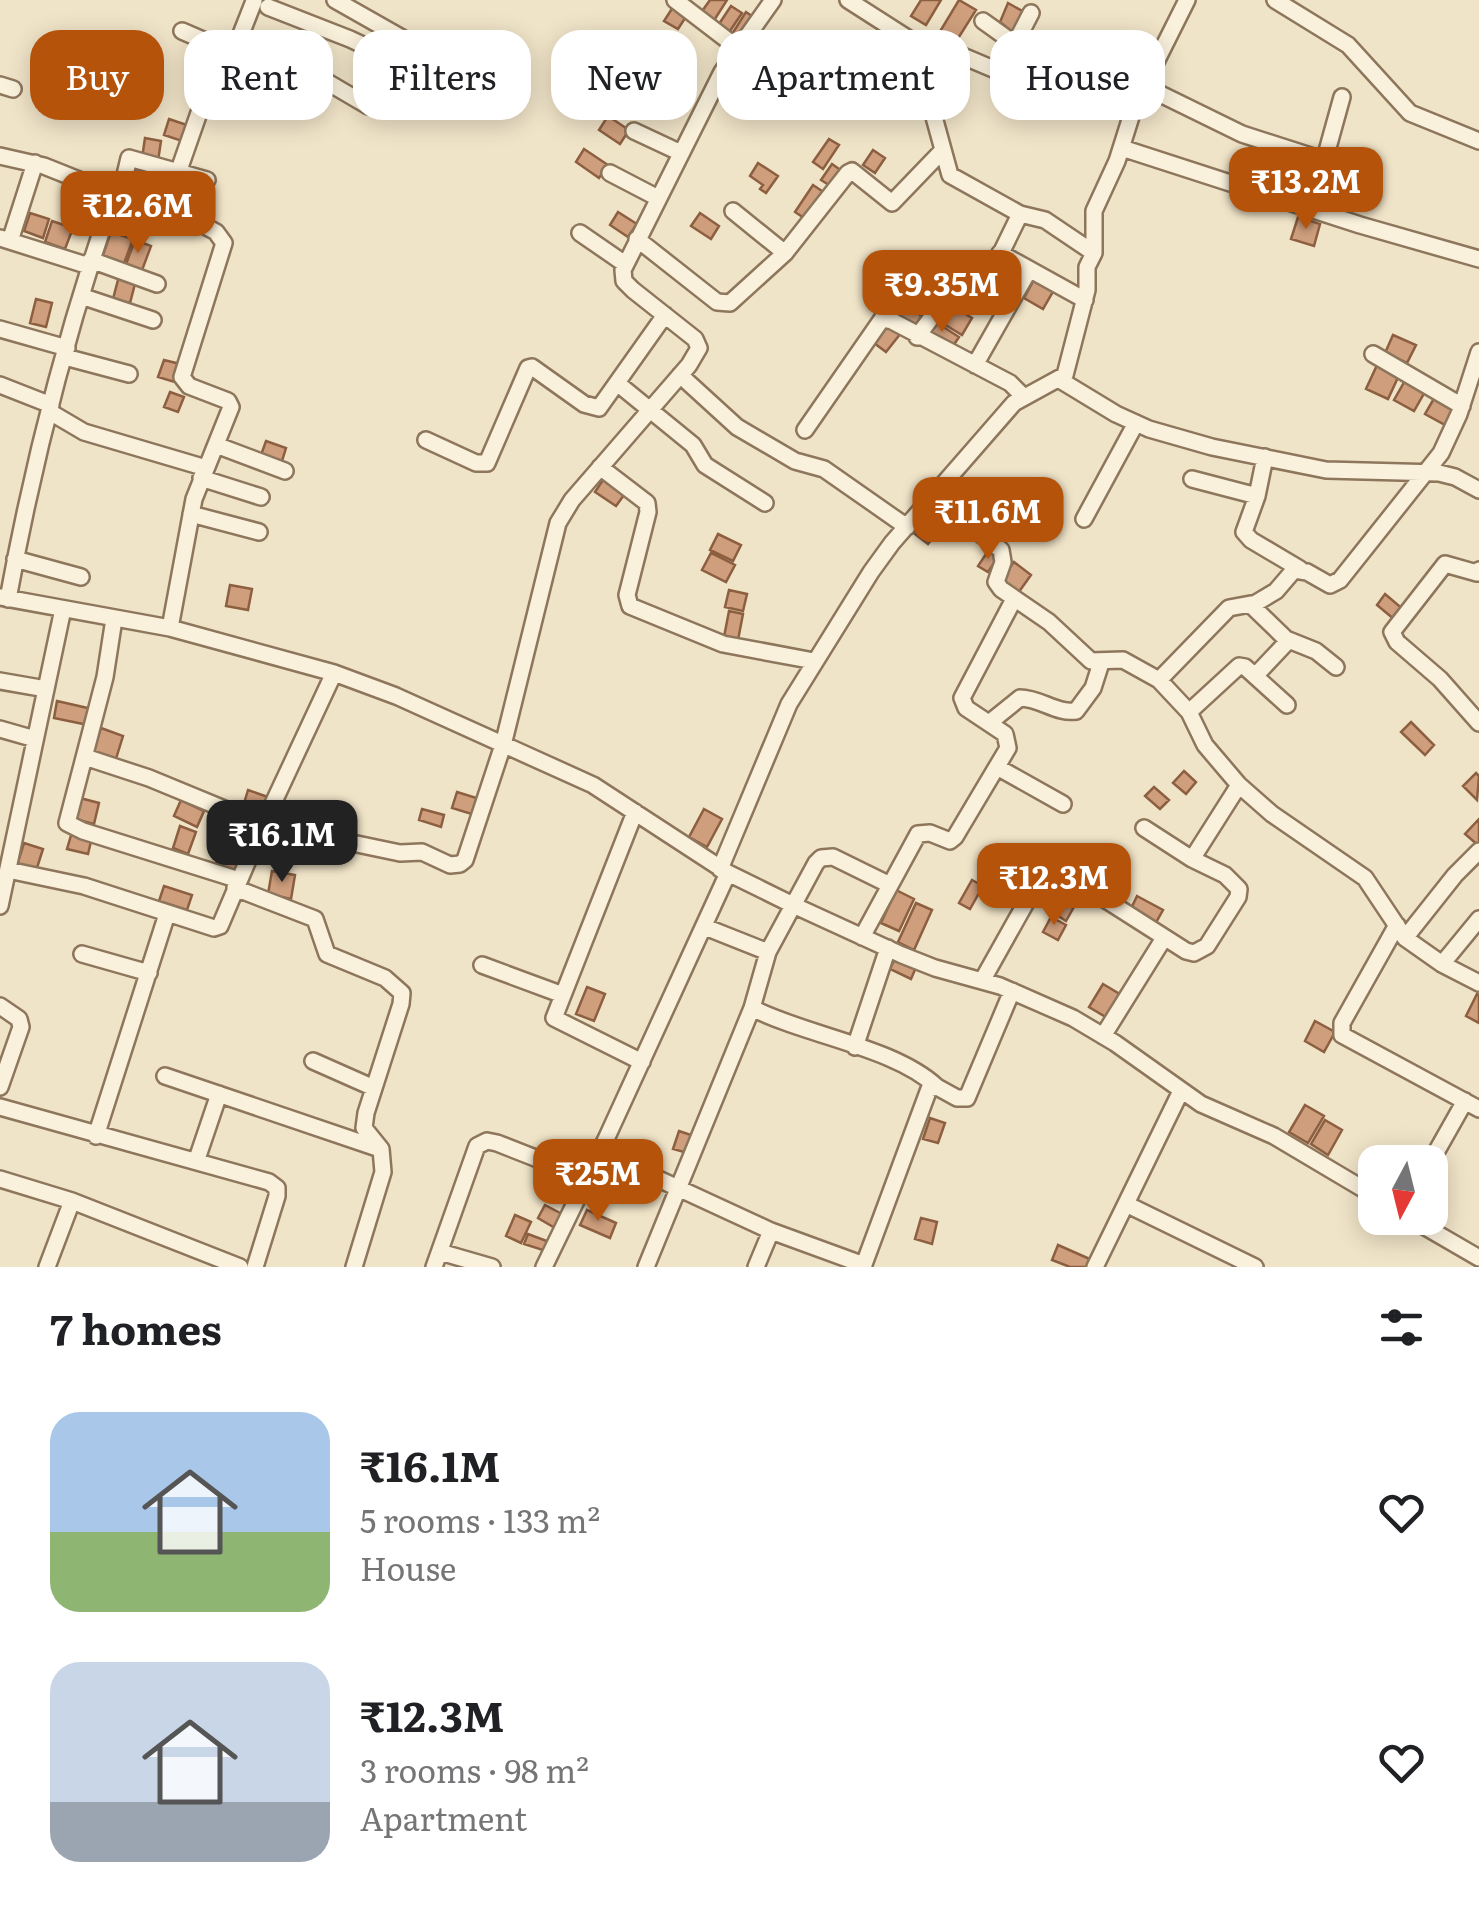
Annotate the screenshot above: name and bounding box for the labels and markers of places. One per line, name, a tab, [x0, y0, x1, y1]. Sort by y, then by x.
pin: ₹13.2M	[1225, 147, 1387, 232]
pin: ₹12.6M	[57, 171, 219, 256]
pin: ₹9.35M	[861, 250, 1023, 335]
pin: ₹11.6M	[907, 477, 1069, 562]
pin: ₹16.1M	[201, 800, 363, 885]
pin: ₹12.3M	[973, 843, 1135, 928]
pin: ₹25M	[539, 1139, 657, 1224]

